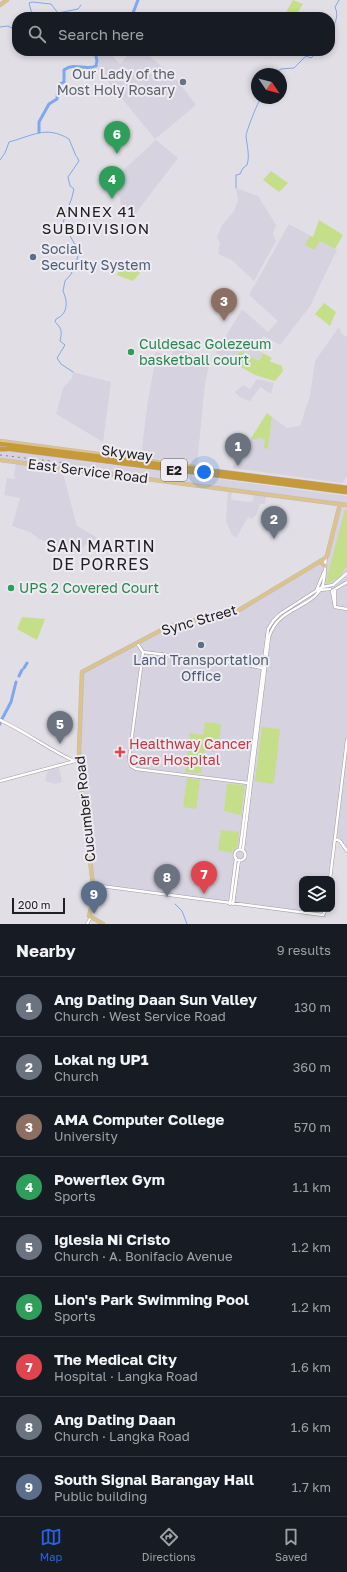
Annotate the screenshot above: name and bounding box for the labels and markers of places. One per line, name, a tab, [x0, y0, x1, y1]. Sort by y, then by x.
place label: Our Lady of the Most Holy Rosary	[57, 65, 175, 98]
marker: Our Lady of the Most Holy Rosary	[178, 77, 188, 87]
pin: 6	[104, 121, 130, 154]
pin: 4	[99, 166, 125, 199]
place label: Social Security System	[41, 240, 151, 273]
marker: Social Security System	[28, 252, 38, 262]
pin: 3	[211, 288, 237, 321]
place label: Culdesac Golezeum basketball court	[139, 335, 271, 368]
marker: Culdesac Golezeum basketball court	[126, 347, 136, 357]
pin: 1	[225, 433, 251, 466]
pin: 2	[261, 506, 287, 539]
place label: UPS 2 Covered Court	[19, 579, 159, 596]
marker: UPS 2 Covered Court	[6, 583, 16, 593]
marker: Land Transportation Office	[196, 640, 206, 650]
place label: Land Transportation Office	[133, 651, 269, 684]
pin: 5	[47, 711, 73, 744]
place label: Healthway Cancer Care Hospital	[129, 735, 252, 768]
marker: Healthway Cancer Care Hospital	[114, 746, 126, 758]
pin: 7	[191, 861, 217, 894]
pin: 8	[154, 864, 180, 897]
pin: 9	[81, 881, 107, 914]

